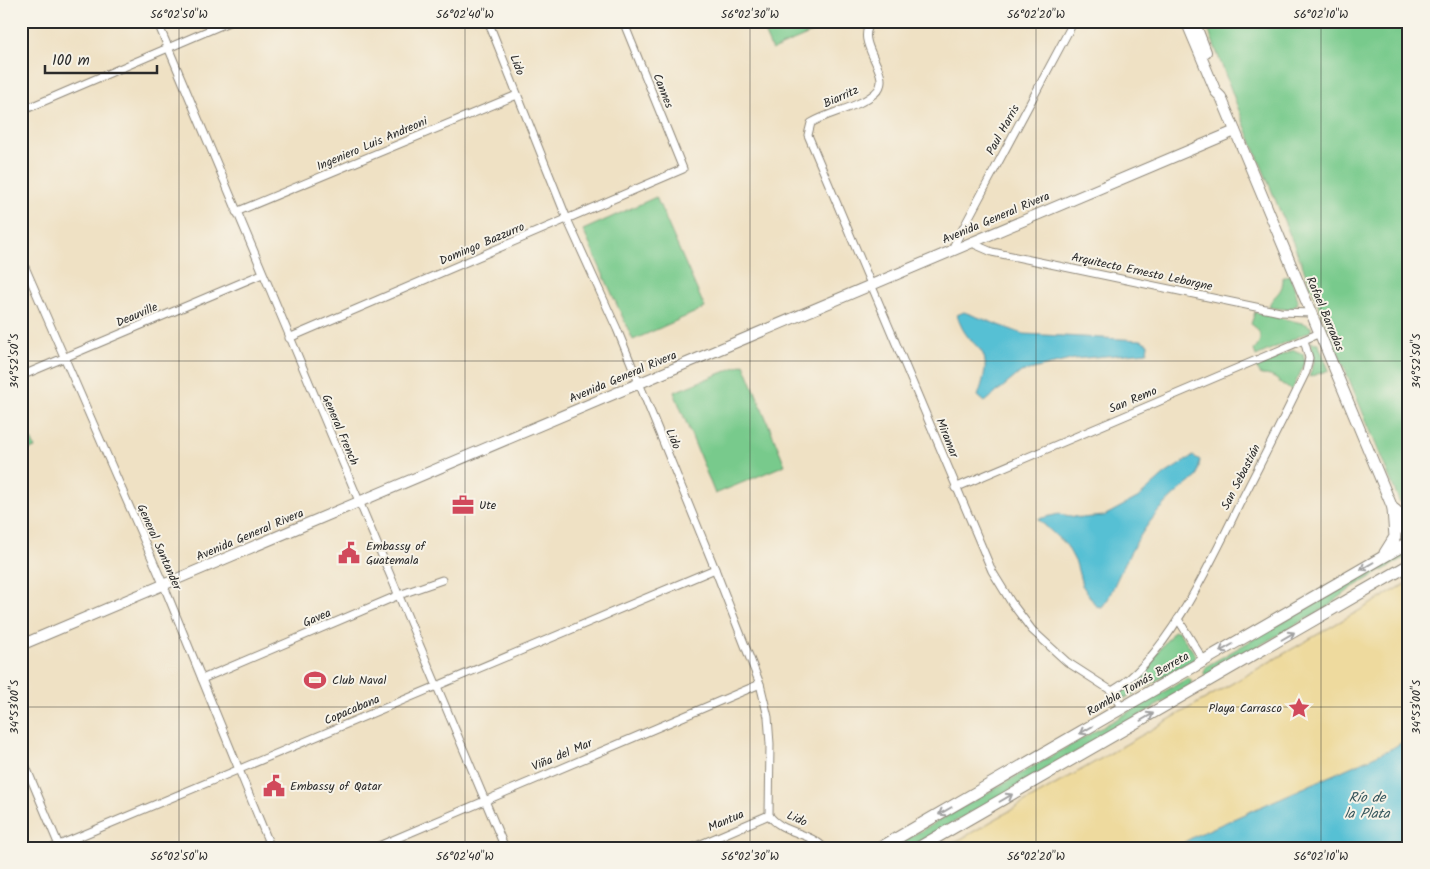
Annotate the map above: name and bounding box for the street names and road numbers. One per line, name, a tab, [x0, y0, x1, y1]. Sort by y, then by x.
street label: Lido	[504, 52, 530, 78]
street label: Cannes	[647, 71, 679, 111]
street label: Biarritz	[820, 81, 862, 113]
street label: Paul Harris	[981, 101, 1025, 159]
street label: Ingeniero Luis Andreoni	[314, 112, 432, 176]
street label: Avenida General Rivera	[939, 187, 1053, 249]
street label: Domingo Bazzurro	[436, 217, 528, 271]
street label: Arquitecto Ernesto Leborgne	[1070, 248, 1215, 296]
street label: Rafael Barradas	[1301, 274, 1349, 354]
street label: Deauville	[113, 297, 161, 332]
street label: Avenida General Rivera	[566, 346, 680, 408]
street label: San Remo	[1106, 381, 1160, 419]
street label: General French	[316, 391, 364, 469]
street label: Miramar	[930, 415, 964, 462]
street label: Lido	[660, 426, 686, 452]
street label: San Sebastián	[1216, 441, 1266, 513]
street label: General Santander	[132, 501, 187, 594]
street label: Avenida General Rivera	[193, 504, 307, 566]
street label: Gavea	[300, 603, 334, 632]
street label: Rambla Tomás Berreta	[1083, 647, 1193, 721]
street label: Copacabana	[321, 690, 383, 730]
street label: Viña del Mar	[529, 733, 596, 776]
street label: Mantua	[705, 805, 747, 837]
street label: Lido	[784, 806, 810, 832]

